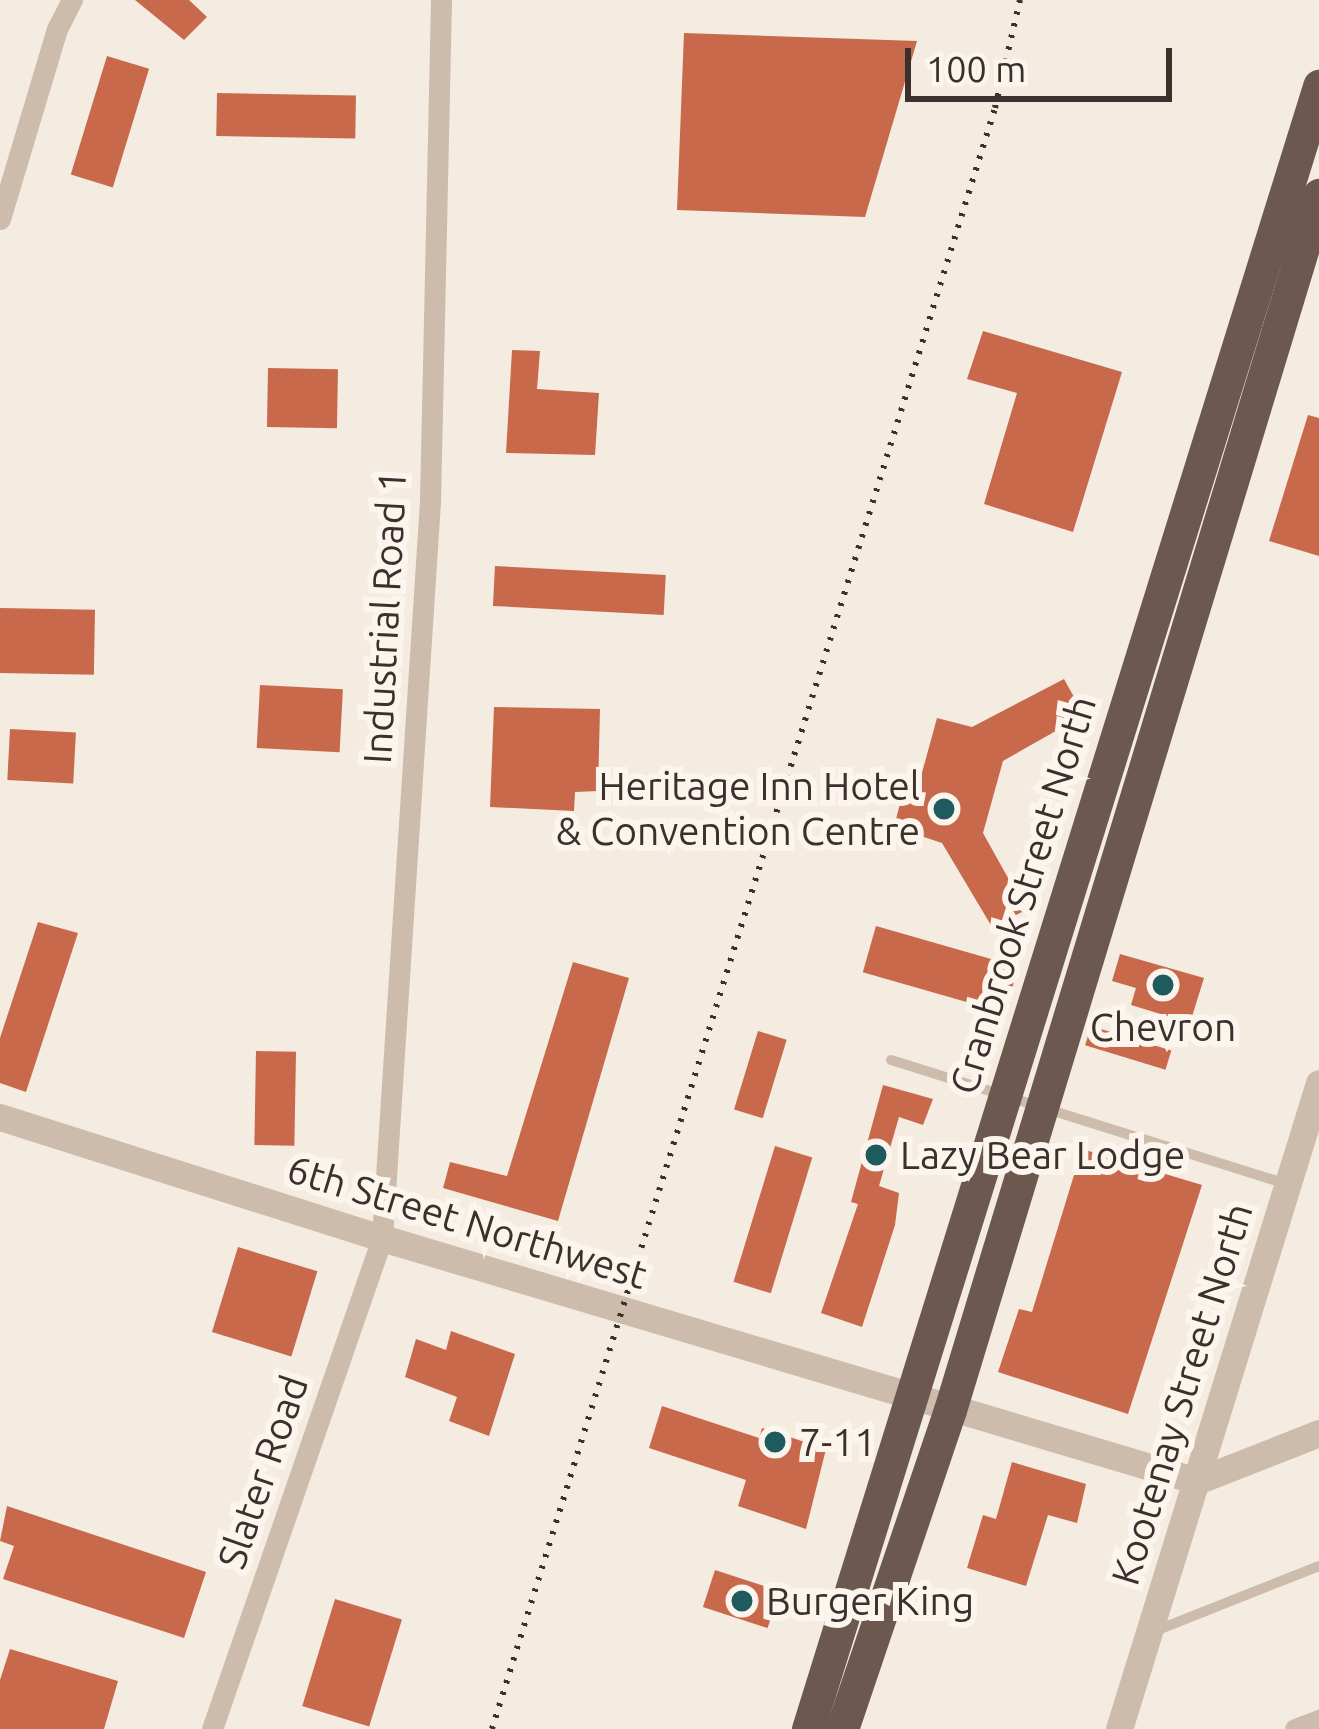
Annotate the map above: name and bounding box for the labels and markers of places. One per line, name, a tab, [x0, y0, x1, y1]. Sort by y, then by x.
place label: Heritage Inn Hotel & Convention Centre	[556, 764, 920, 855]
marker: Heritage Inn Hotel & Convention Centre	[931, 796, 957, 822]
marker: Chevron	[1150, 972, 1176, 998]
place label: Chevron	[1090, 1004, 1236, 1050]
place label: Lazy Bear Lodge	[900, 1132, 1185, 1178]
marker: Lazy Bear Lodge	[863, 1142, 889, 1168]
place label: 7-11	[799, 1419, 876, 1465]
marker: 7-11	[762, 1429, 788, 1455]
place label: Burger King	[766, 1578, 974, 1624]
marker: Burger King	[729, 1588, 755, 1614]

